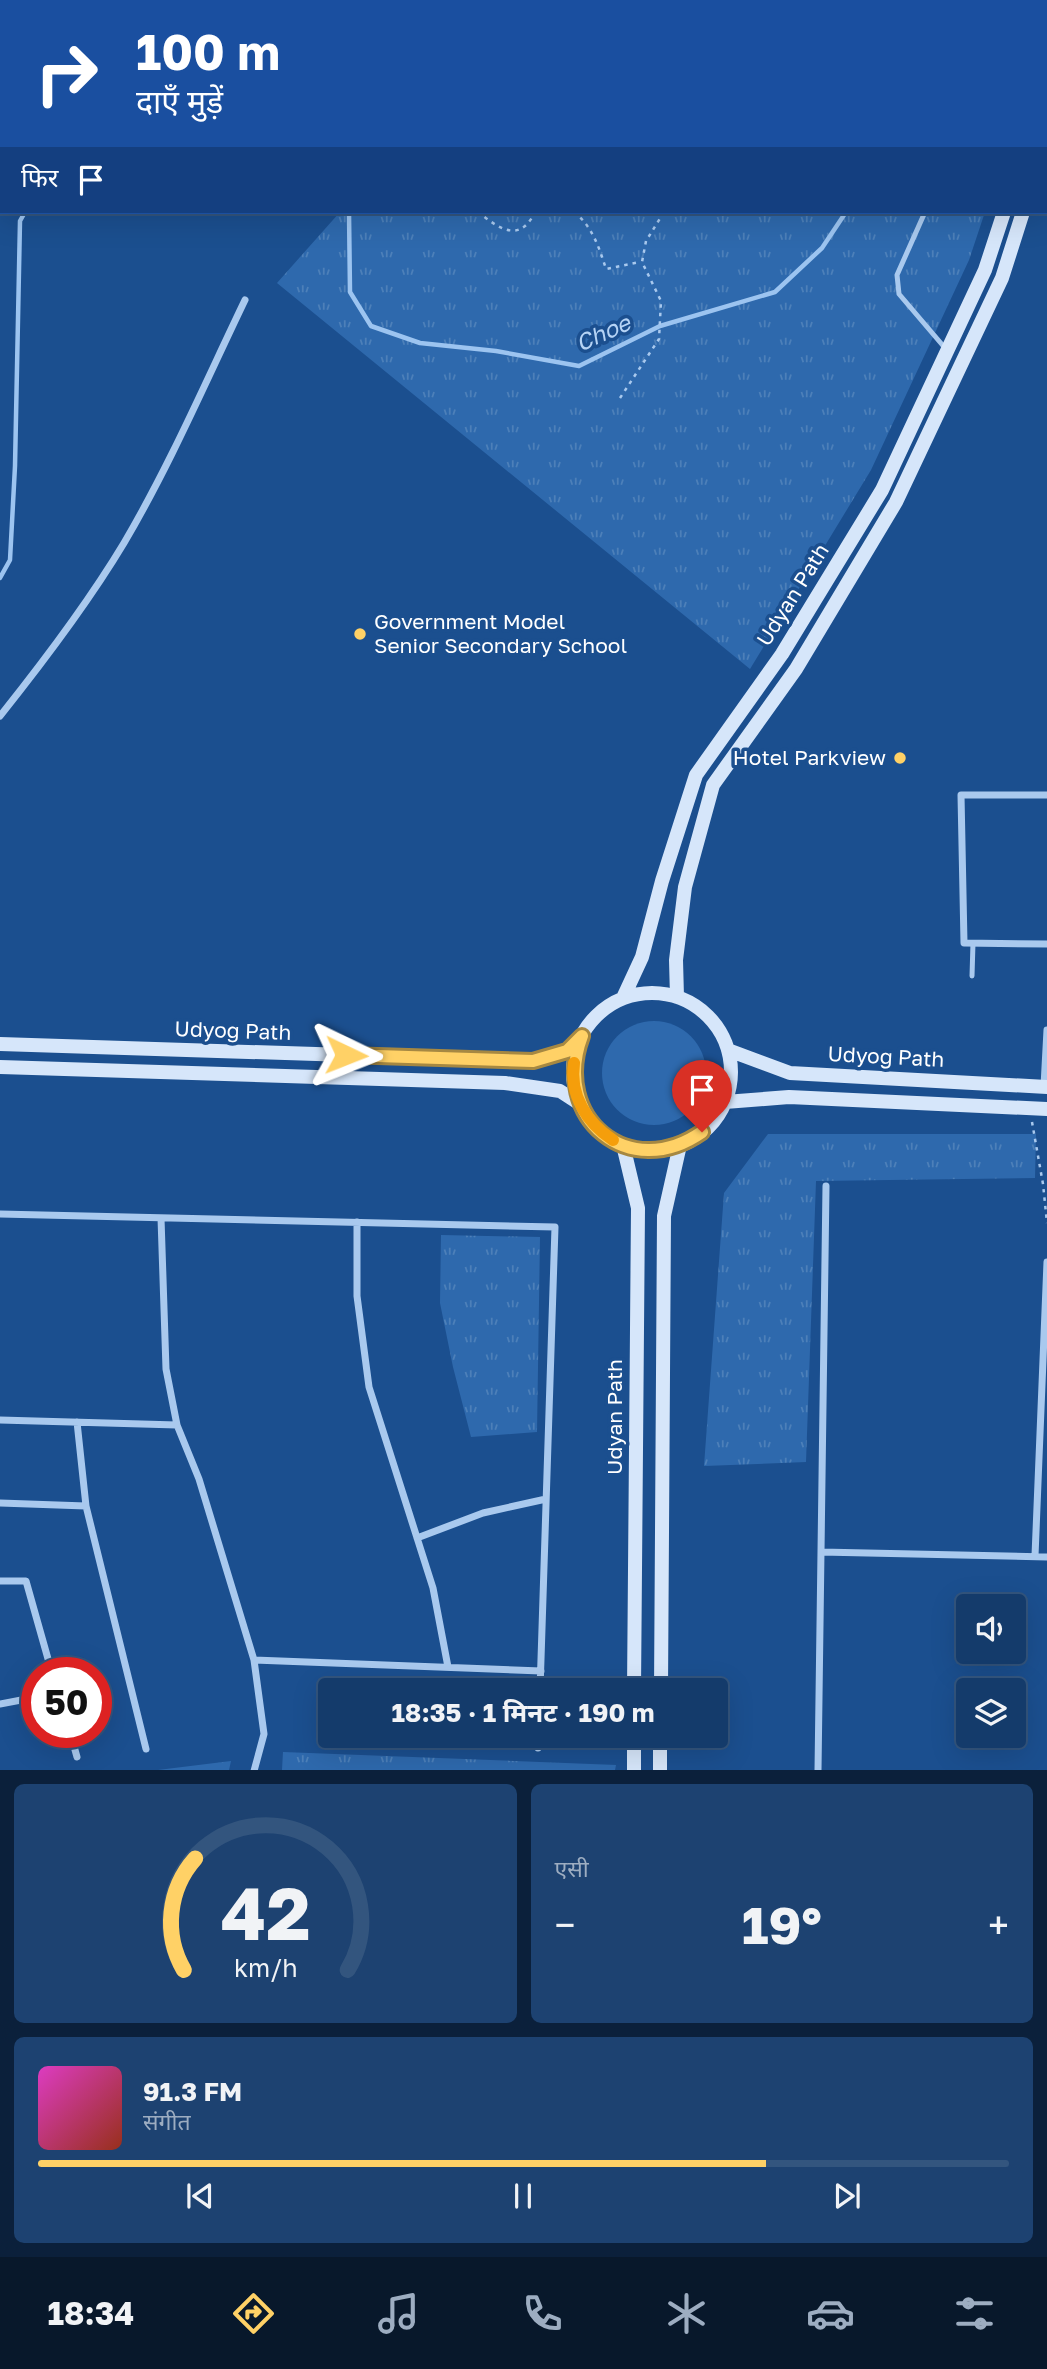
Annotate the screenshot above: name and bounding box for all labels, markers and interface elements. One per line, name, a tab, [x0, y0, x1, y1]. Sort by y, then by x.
text: 100 m	[136, 22, 280, 81]
icon: right	[21, 28, 112, 119]
text: दाएँ मुड़ें	[136, 82, 223, 120]
icon: arrive	[72, 161, 110, 199]
text: फिर	[21, 162, 58, 193]
water label: Choe	[571, 307, 636, 356]
street label: Udyan Path	[750, 538, 834, 651]
place label: Government Model Senior Secondary School	[374, 608, 627, 658]
marker: Government Model Senior Secondary School	[352, 626, 368, 642]
place label: Hotel Parkview	[733, 744, 886, 770]
marker: Hotel Parkview	[892, 750, 908, 766]
street label: Udyog Path	[174, 1015, 292, 1045]
position arrow	[309, 1018, 383, 1092]
street label: Udyog Path	[827, 1040, 945, 1072]
pin	[672, 1060, 732, 1132]
icon: arrive	[683, 1071, 721, 1109]
street label: Udyan Path	[601, 1359, 627, 1475]
map controls	[956, 1594, 1026, 1748]
button: sound	[956, 1594, 1026, 1664]
speed limit sign: 50	[21, 1657, 112, 1748]
button: layers	[956, 1678, 1026, 1748]
text: 18:35 · 1 मिनट · 190 m	[391, 1697, 655, 1728]
text: एसी	[555, 1854, 589, 1882]
text: 42	[220, 1869, 310, 1956]
text: 19°	[742, 1893, 822, 1955]
text: −	[555, 1902, 575, 1947]
text: +	[988, 1902, 1009, 1947]
text: km/h	[233, 1951, 297, 1982]
text: 91.3 FM	[143, 2076, 242, 2107]
text: संगीत	[143, 2107, 191, 2135]
icon: previous	[181, 2177, 219, 2215]
icon: pause	[504, 2177, 542, 2215]
icon: next	[828, 2177, 866, 2215]
icon: directions	[229, 2289, 278, 2338]
icon: music	[374, 2289, 423, 2338]
icon: phone	[518, 2289, 567, 2338]
icon: climate	[662, 2289, 711, 2338]
icon: car	[806, 2289, 855, 2338]
icon: filters	[950, 2289, 999, 2338]
text: 18:34	[48, 2294, 134, 2332]

